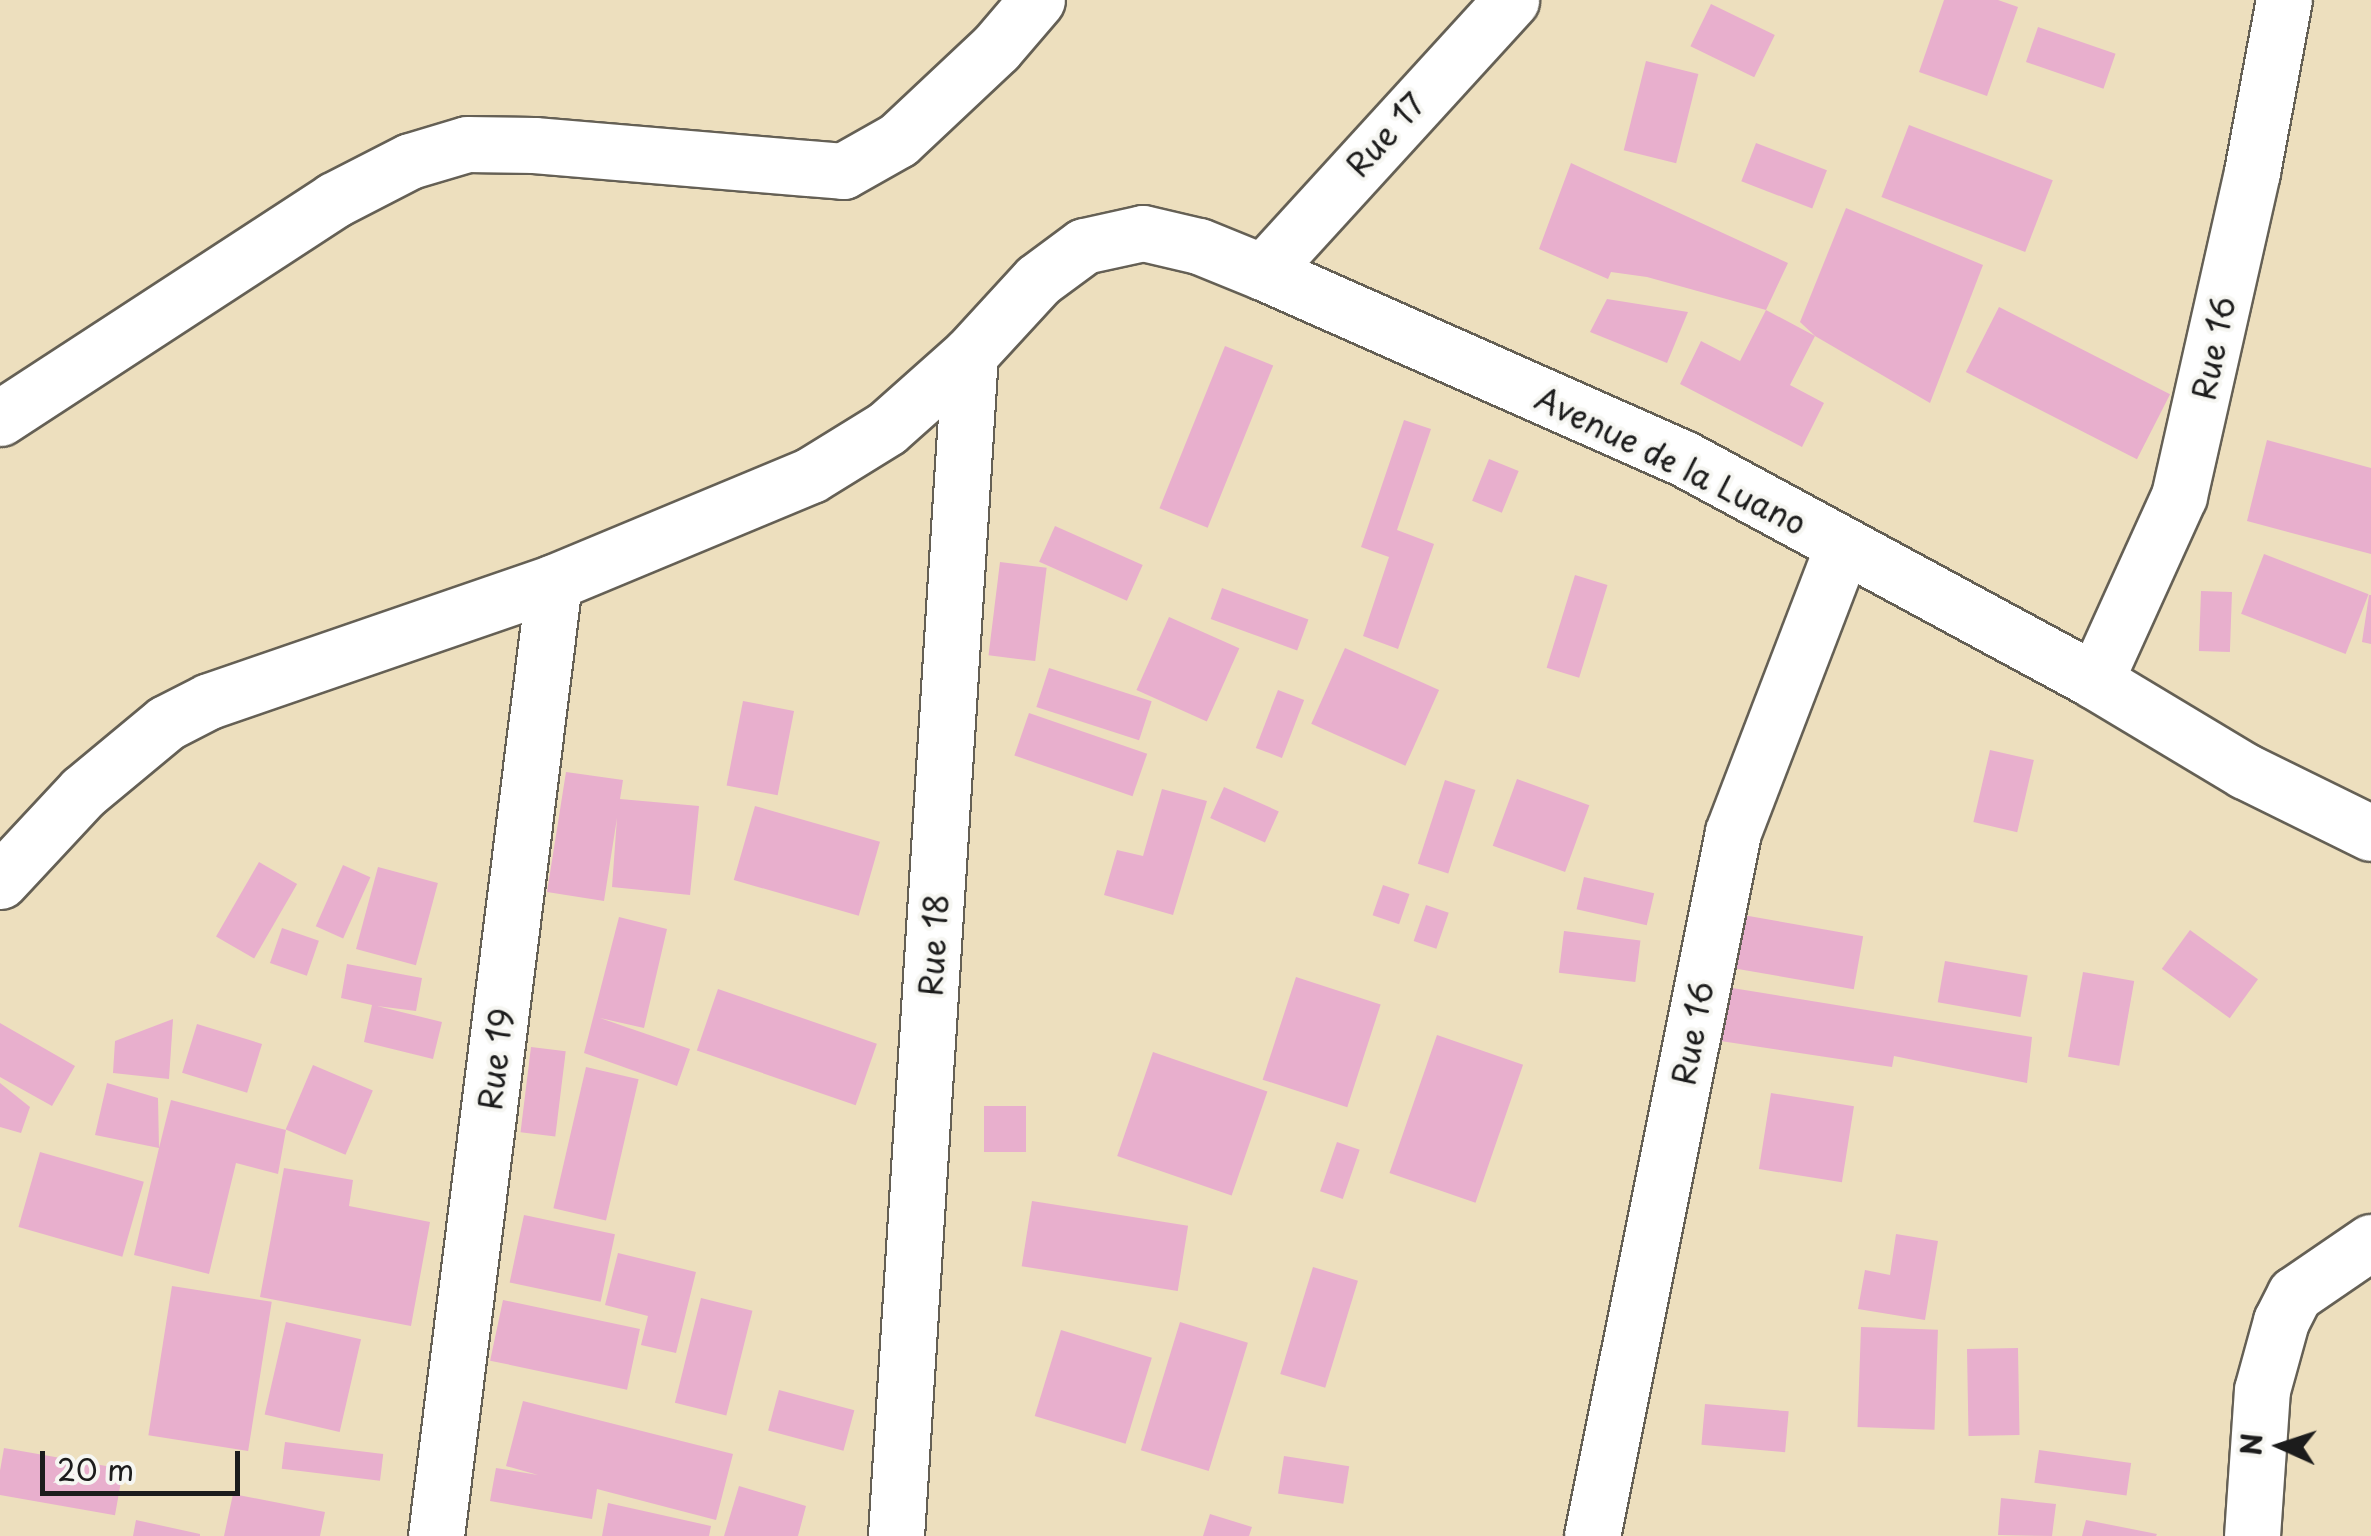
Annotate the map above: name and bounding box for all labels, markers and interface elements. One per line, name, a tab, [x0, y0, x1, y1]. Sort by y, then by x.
street label: Rue 17	[1337, 84, 1433, 184]
street label: Rue 16	[2183, 292, 2243, 404]
street label: Avenue de la Luano	[1529, 377, 1813, 543]
street label: Rue 18	[910, 892, 956, 998]
street label: Rue 16	[1663, 977, 1721, 1089]
street label: Rue 19	[470, 1006, 520, 1112]
north arrow	[2231, 1396, 2331, 1496]
scale bar	[45, 1431, 245, 1493]
text: N	[2228, 1432, 2273, 1457]
text: 20 m	[57, 1446, 134, 1491]

